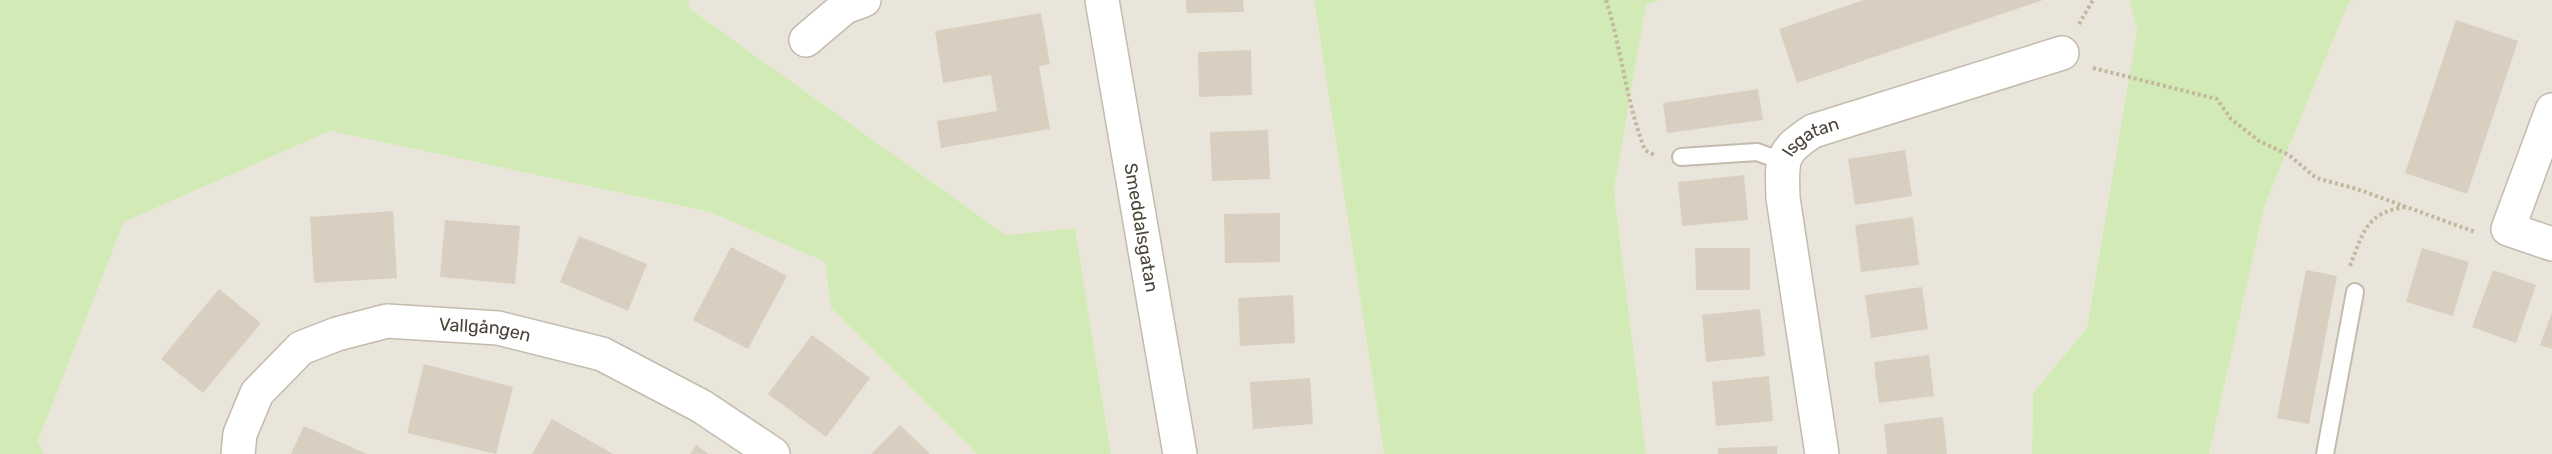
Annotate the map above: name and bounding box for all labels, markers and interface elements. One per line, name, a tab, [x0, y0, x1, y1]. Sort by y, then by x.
street label: Isgatan	[1777, 113, 1842, 161]
street label: Smeddalsgatan	[1119, 161, 1163, 294]
street label: Vallgången	[438, 313, 533, 347]

